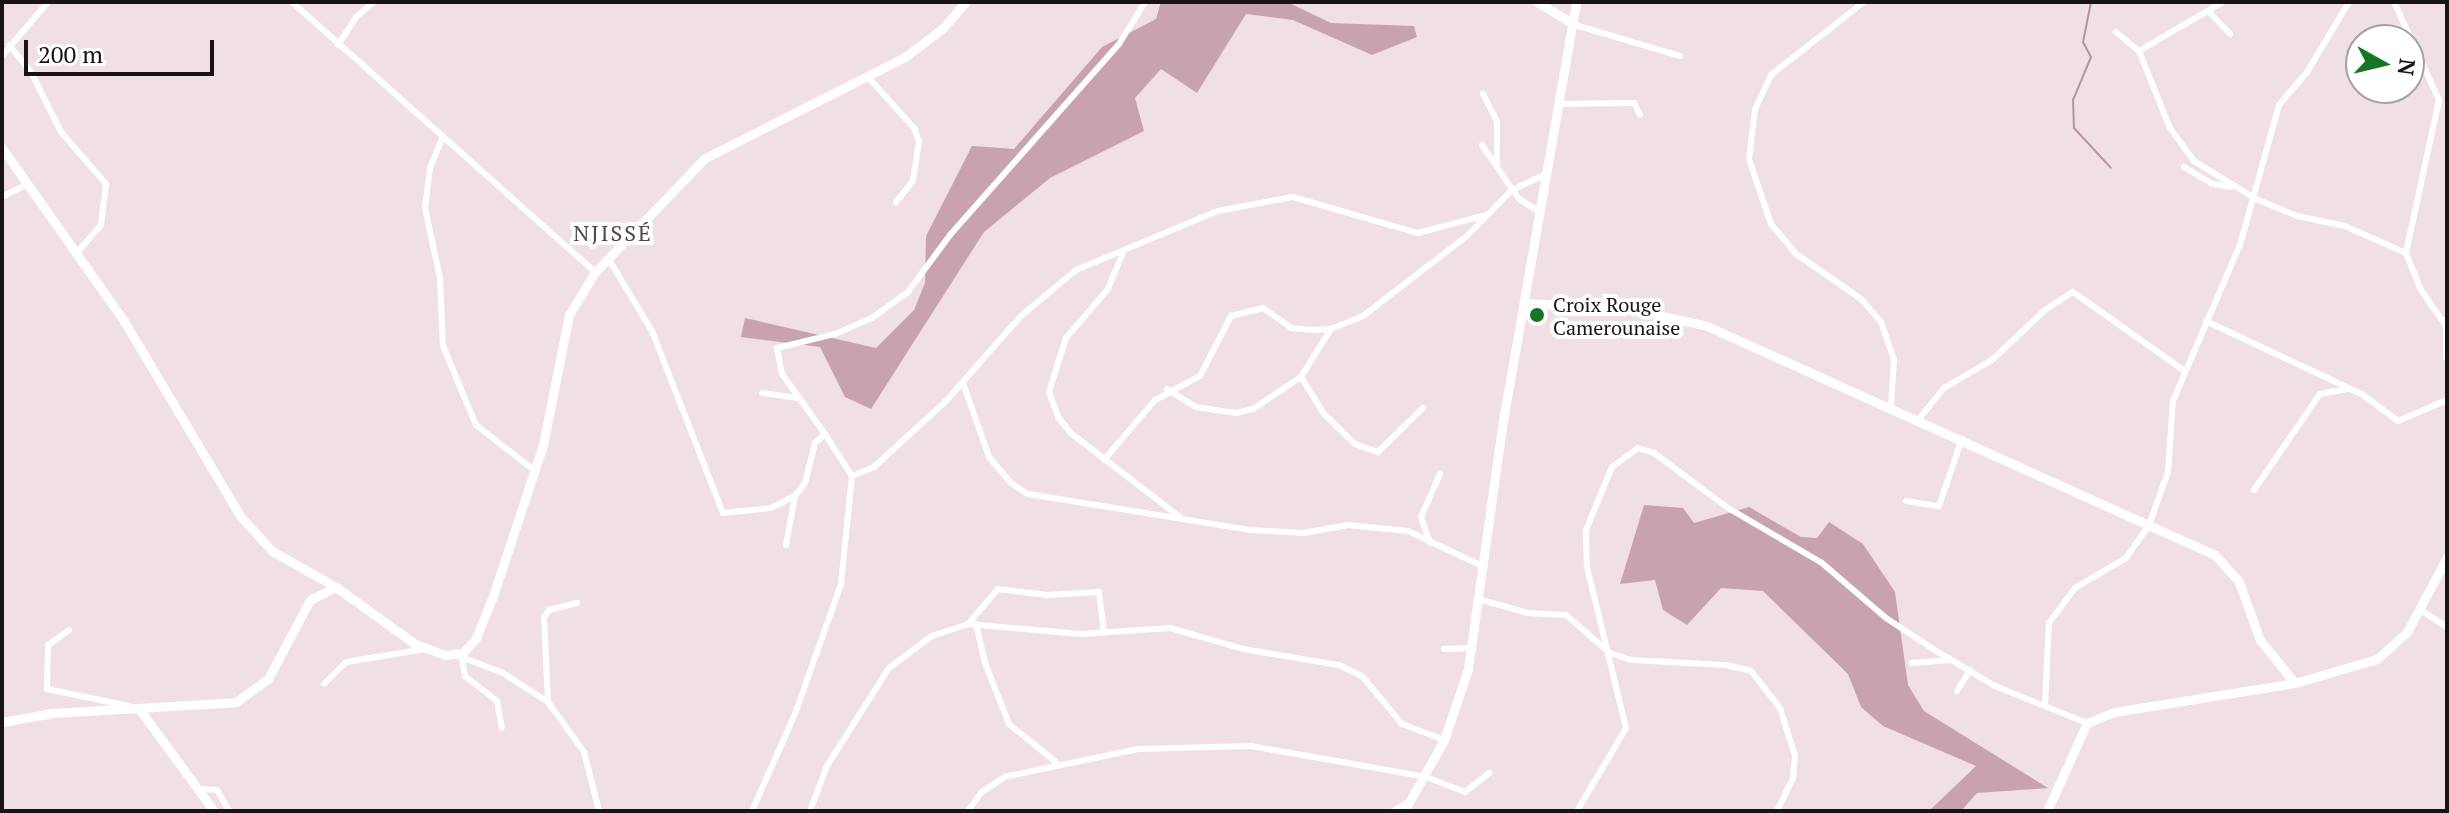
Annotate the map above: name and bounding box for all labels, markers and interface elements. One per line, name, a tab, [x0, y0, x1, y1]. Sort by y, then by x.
scale bar	[28, 24, 218, 74]
north arrow	[2345, 24, 2425, 104]
text: 200 m	[38, 38, 103, 70]
text: N	[2392, 57, 2423, 77]
district label: NJISSÉ	[573, 220, 653, 246]
place label: Croix Rouge Camerounaise	[1553, 292, 1680, 339]
marker: Croix Rouge Camerounaise	[1528, 306, 1546, 324]

